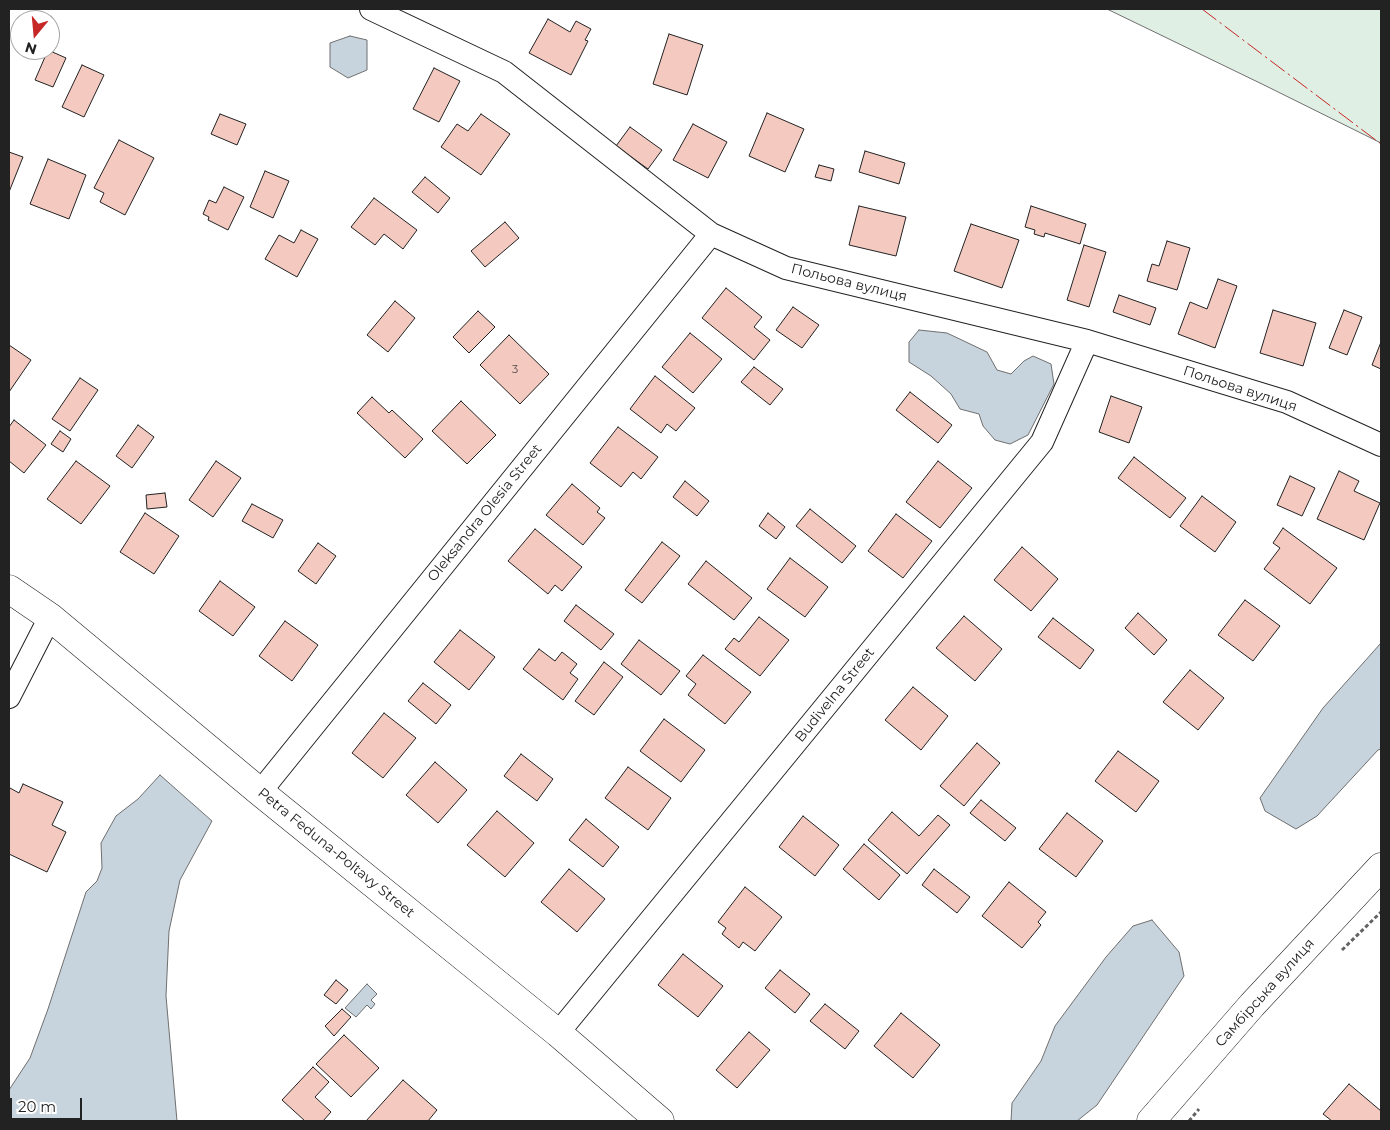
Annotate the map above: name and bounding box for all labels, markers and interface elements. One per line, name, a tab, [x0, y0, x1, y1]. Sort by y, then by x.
north arrow	[10, 10, 60, 60]
text: N	[23, 38, 39, 59]
street label: Польова вулиця	[789, 260, 909, 306]
house number: 3	[512, 363, 518, 377]
street label: Польова вулиця	[1181, 363, 1299, 415]
street label: Oleksandra Olesia Street	[424, 441, 546, 585]
street label: Budivelna Street	[792, 644, 878, 746]
street label: Petra Feduna-Poltavy Street	[254, 785, 418, 921]
street label: Самбірська вулиця	[1212, 935, 1318, 1051]
scale bar	[12, 1088, 85, 1120]
text: 20 m	[18, 1097, 56, 1116]

